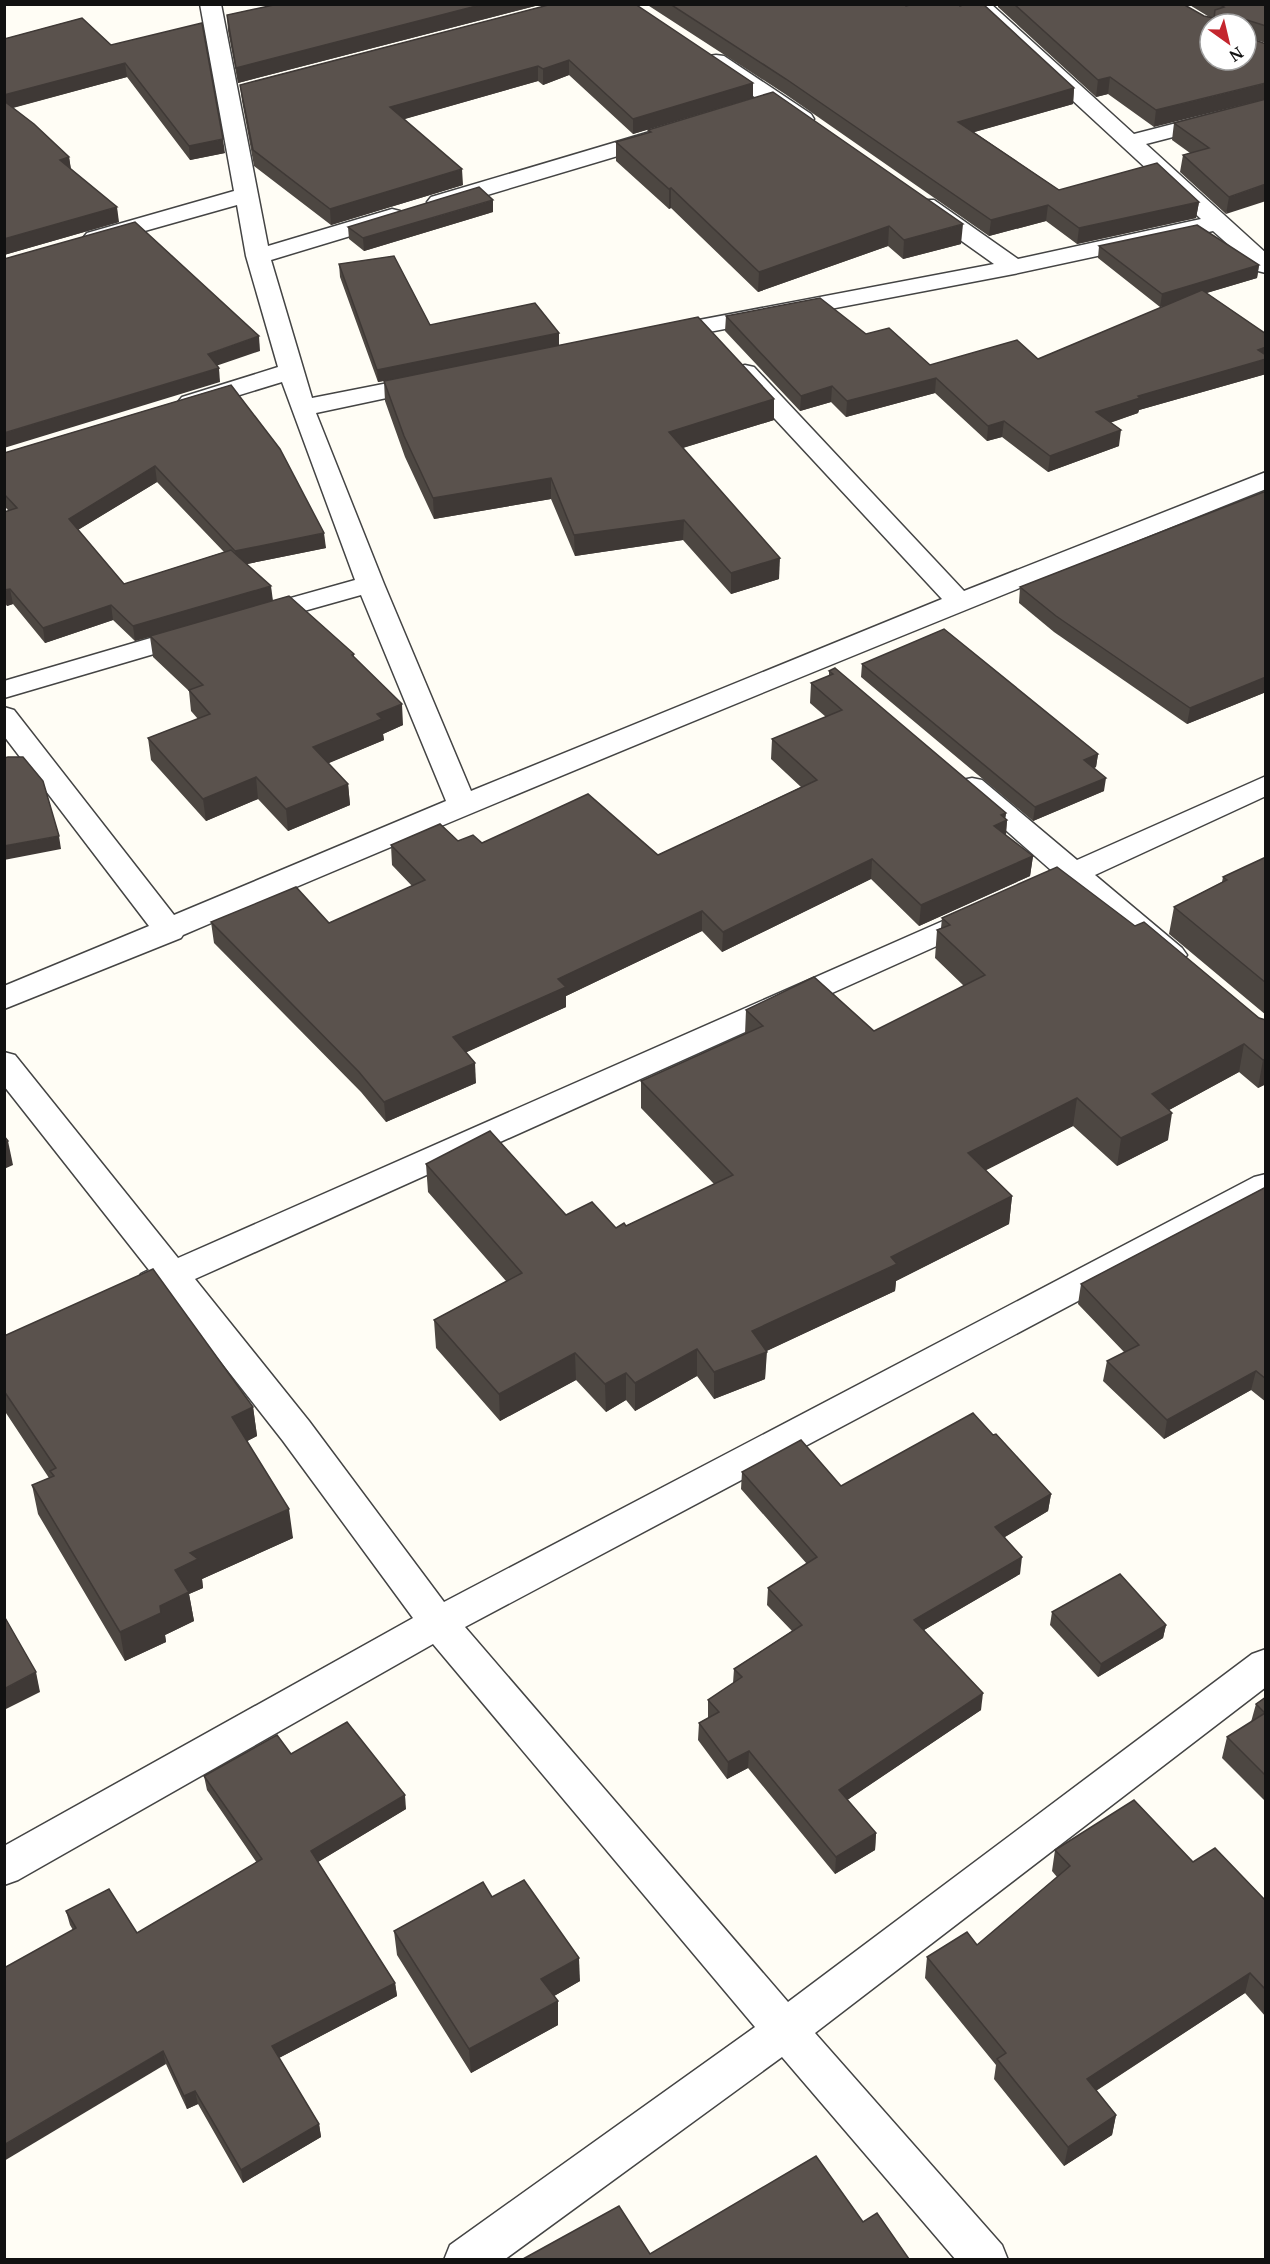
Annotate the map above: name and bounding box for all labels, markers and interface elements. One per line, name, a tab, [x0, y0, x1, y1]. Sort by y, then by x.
north arrow	[1198, 12, 1258, 72]
text: N	[1225, 42, 1248, 67]

